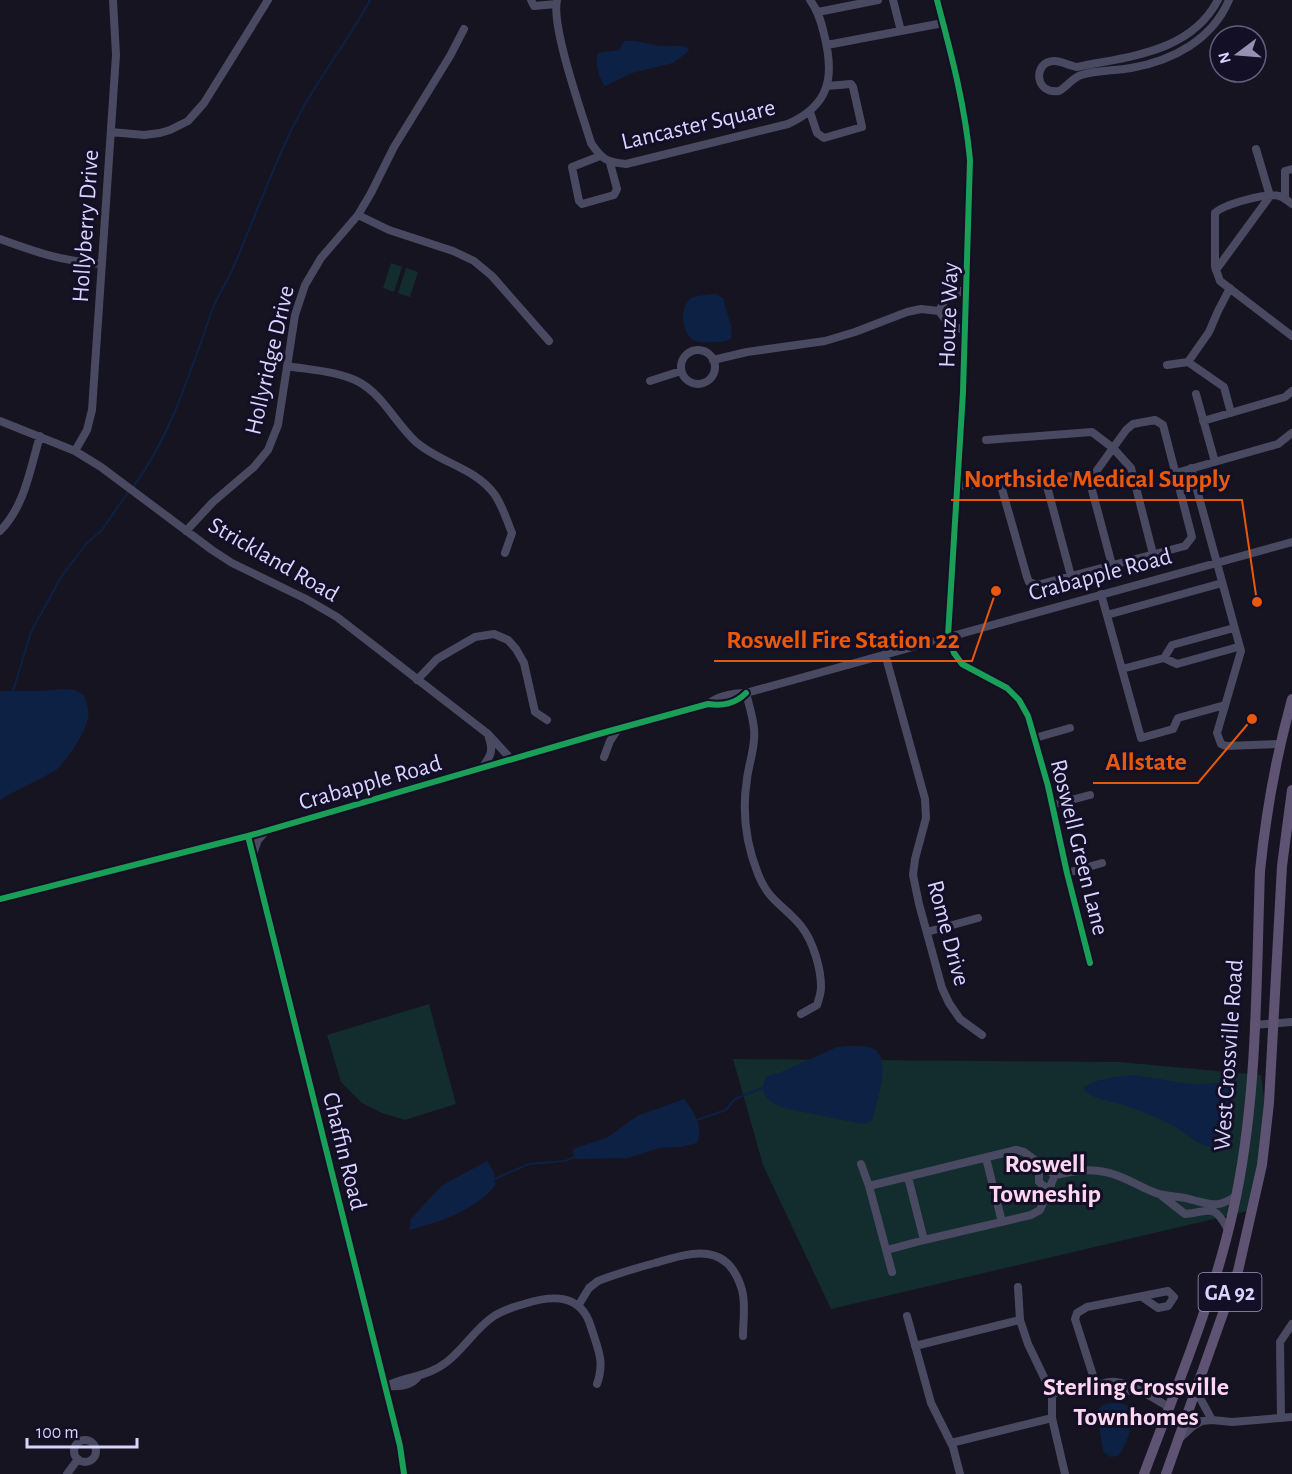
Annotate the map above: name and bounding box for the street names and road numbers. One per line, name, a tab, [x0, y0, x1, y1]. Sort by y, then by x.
street label: Lancaster Square	[619, 96, 778, 154]
street label: Hollyberry Drive	[69, 149, 103, 303]
street label: Houze Way	[935, 262, 963, 368]
street label: Hollyridge Drive	[241, 283, 299, 437]
street label: Strickland Road	[204, 513, 343, 607]
street label: Crabapple Road	[1026, 544, 1174, 606]
street label: Crabapple Road	[296, 751, 444, 815]
street label: Roswell Green Lane	[1046, 757, 1112, 938]
street label: Rome Drive	[922, 878, 974, 989]
street label: West Crossville Road	[1210, 959, 1248, 1152]
street label: Chaffin Road	[318, 1090, 370, 1213]
road number: GA 92	[1198, 1273, 1262, 1311]

